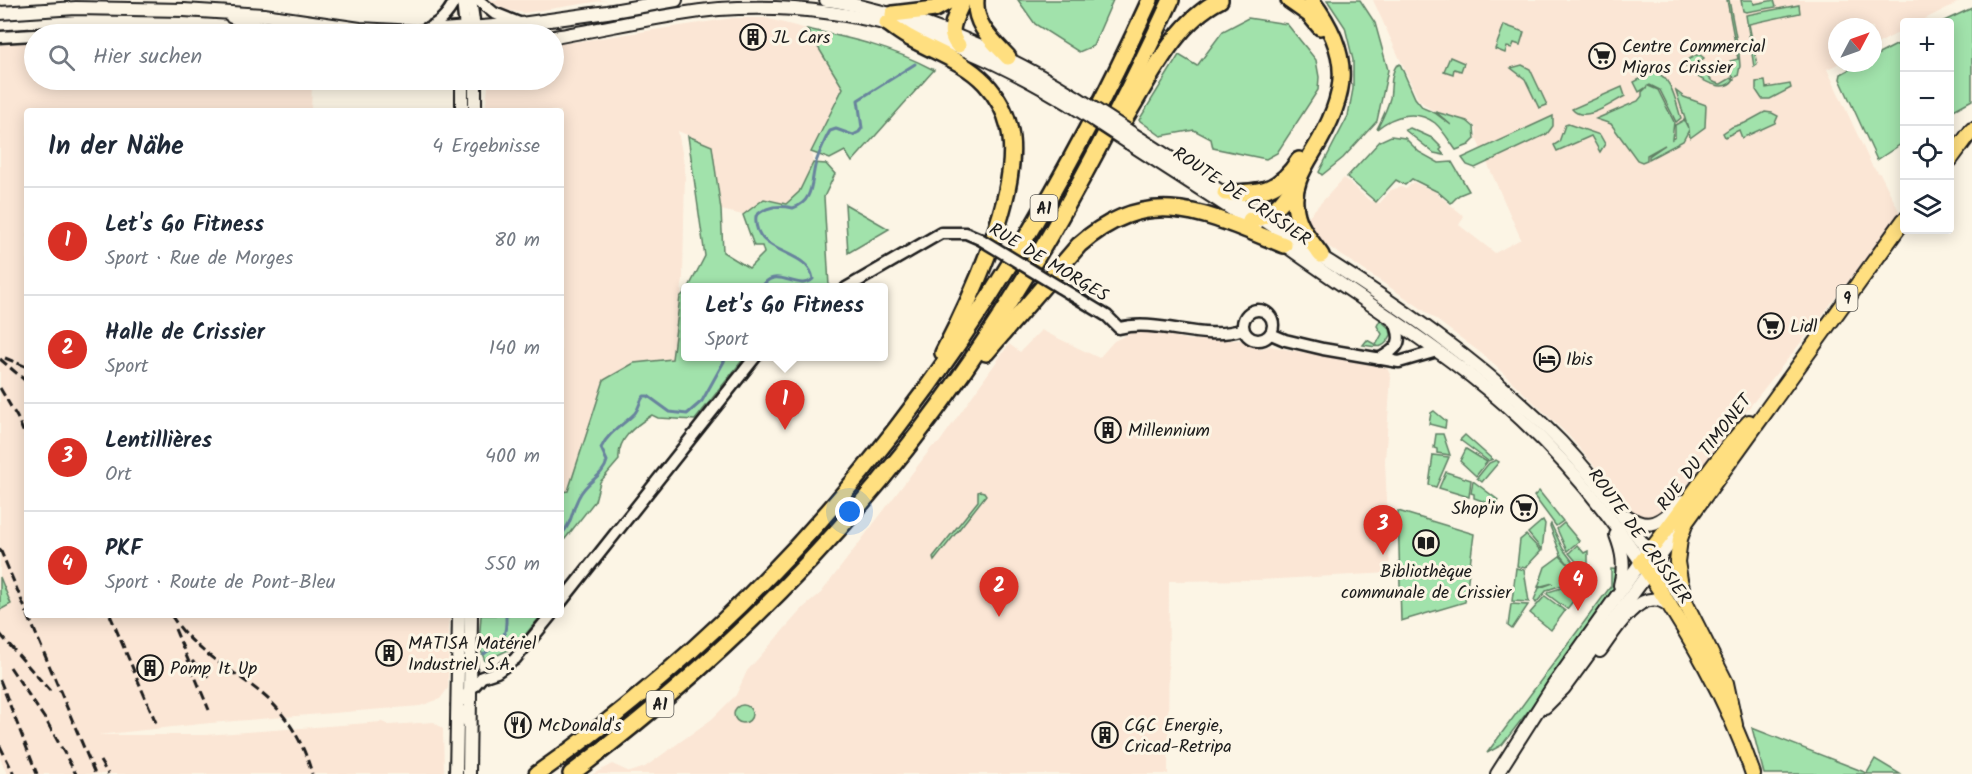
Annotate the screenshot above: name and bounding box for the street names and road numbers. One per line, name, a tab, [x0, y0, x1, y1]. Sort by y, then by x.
street label: ROUTE DE CRISSIER	[1166, 140, 1316, 254]
road number: A1	[1030, 195, 1058, 221]
street label: RUE DE MORGES	[983, 216, 1114, 311]
road number: 9	[1836, 285, 1858, 311]
street label: RUE DU TIMONET	[1650, 387, 1761, 518]
street label: ROUTE DE CRISSIER	[1580, 463, 1698, 611]
road number: A1	[646, 691, 674, 717]

